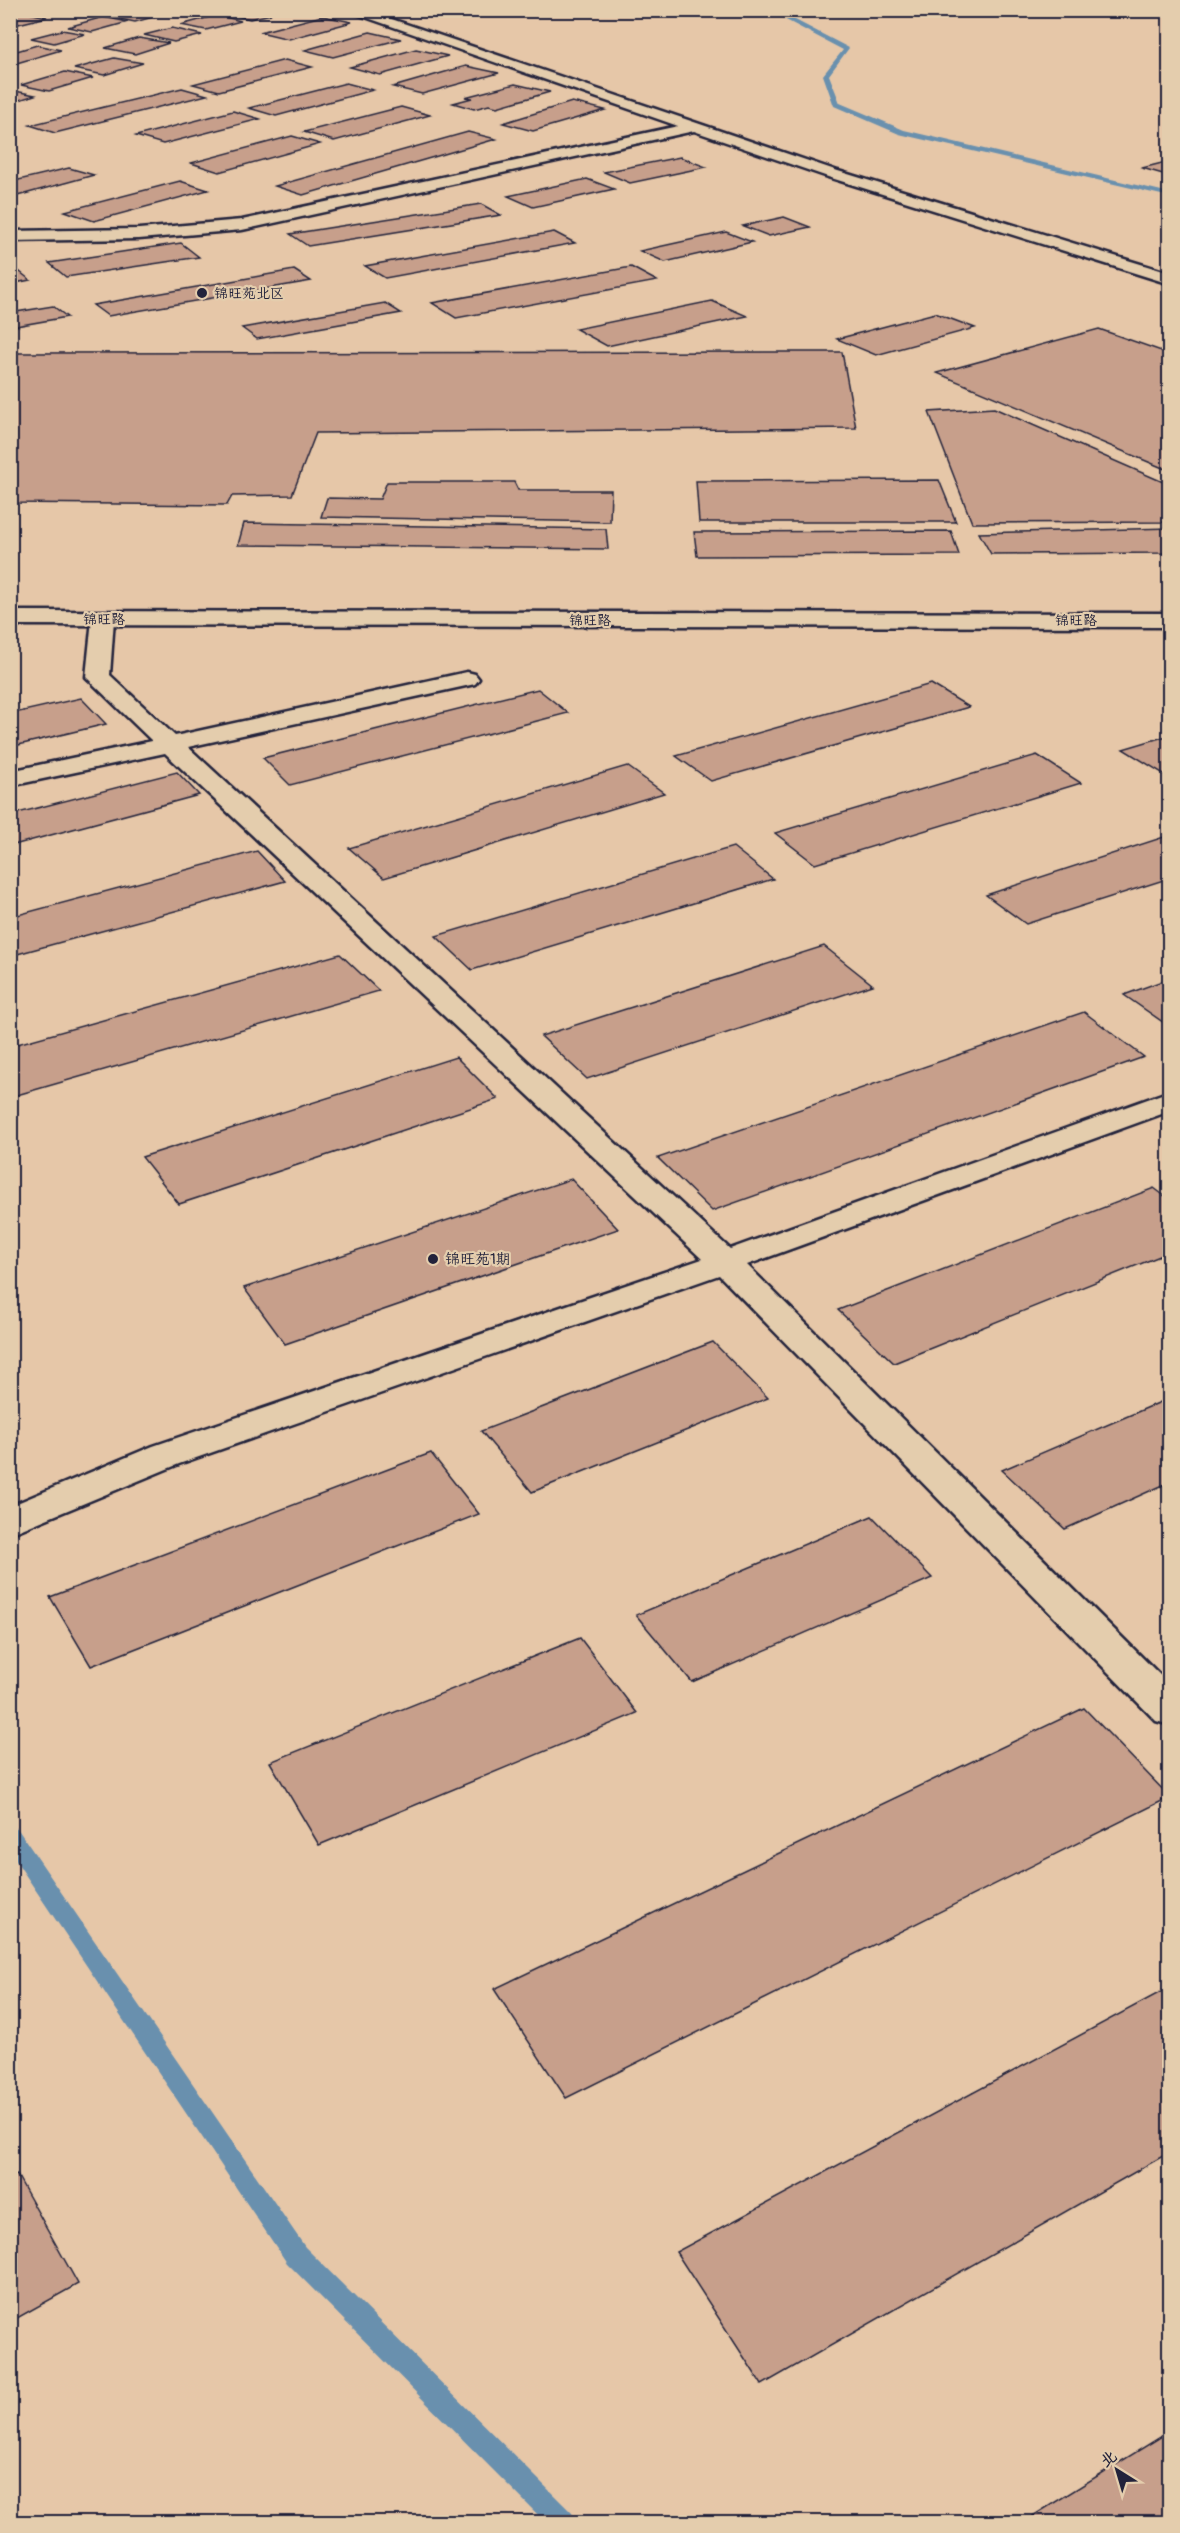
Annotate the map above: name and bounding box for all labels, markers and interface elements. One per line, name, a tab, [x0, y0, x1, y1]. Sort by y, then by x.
place label: 锦旺苑北区	[214, 285, 284, 302]
marker: 锦旺苑北区	[195, 286, 209, 300]
street label: 锦旺路	[83, 611, 125, 628]
street label: 锦旺路	[569, 612, 611, 629]
street label: 锦旺路	[1055, 612, 1097, 629]
place label: 锦旺苑1期	[445, 1250, 511, 1269]
marker: 锦旺苑1期	[426, 1252, 440, 1266]
north arrow	[1087, 2440, 1147, 2500]
text: 北	[1096, 2446, 1121, 2472]

